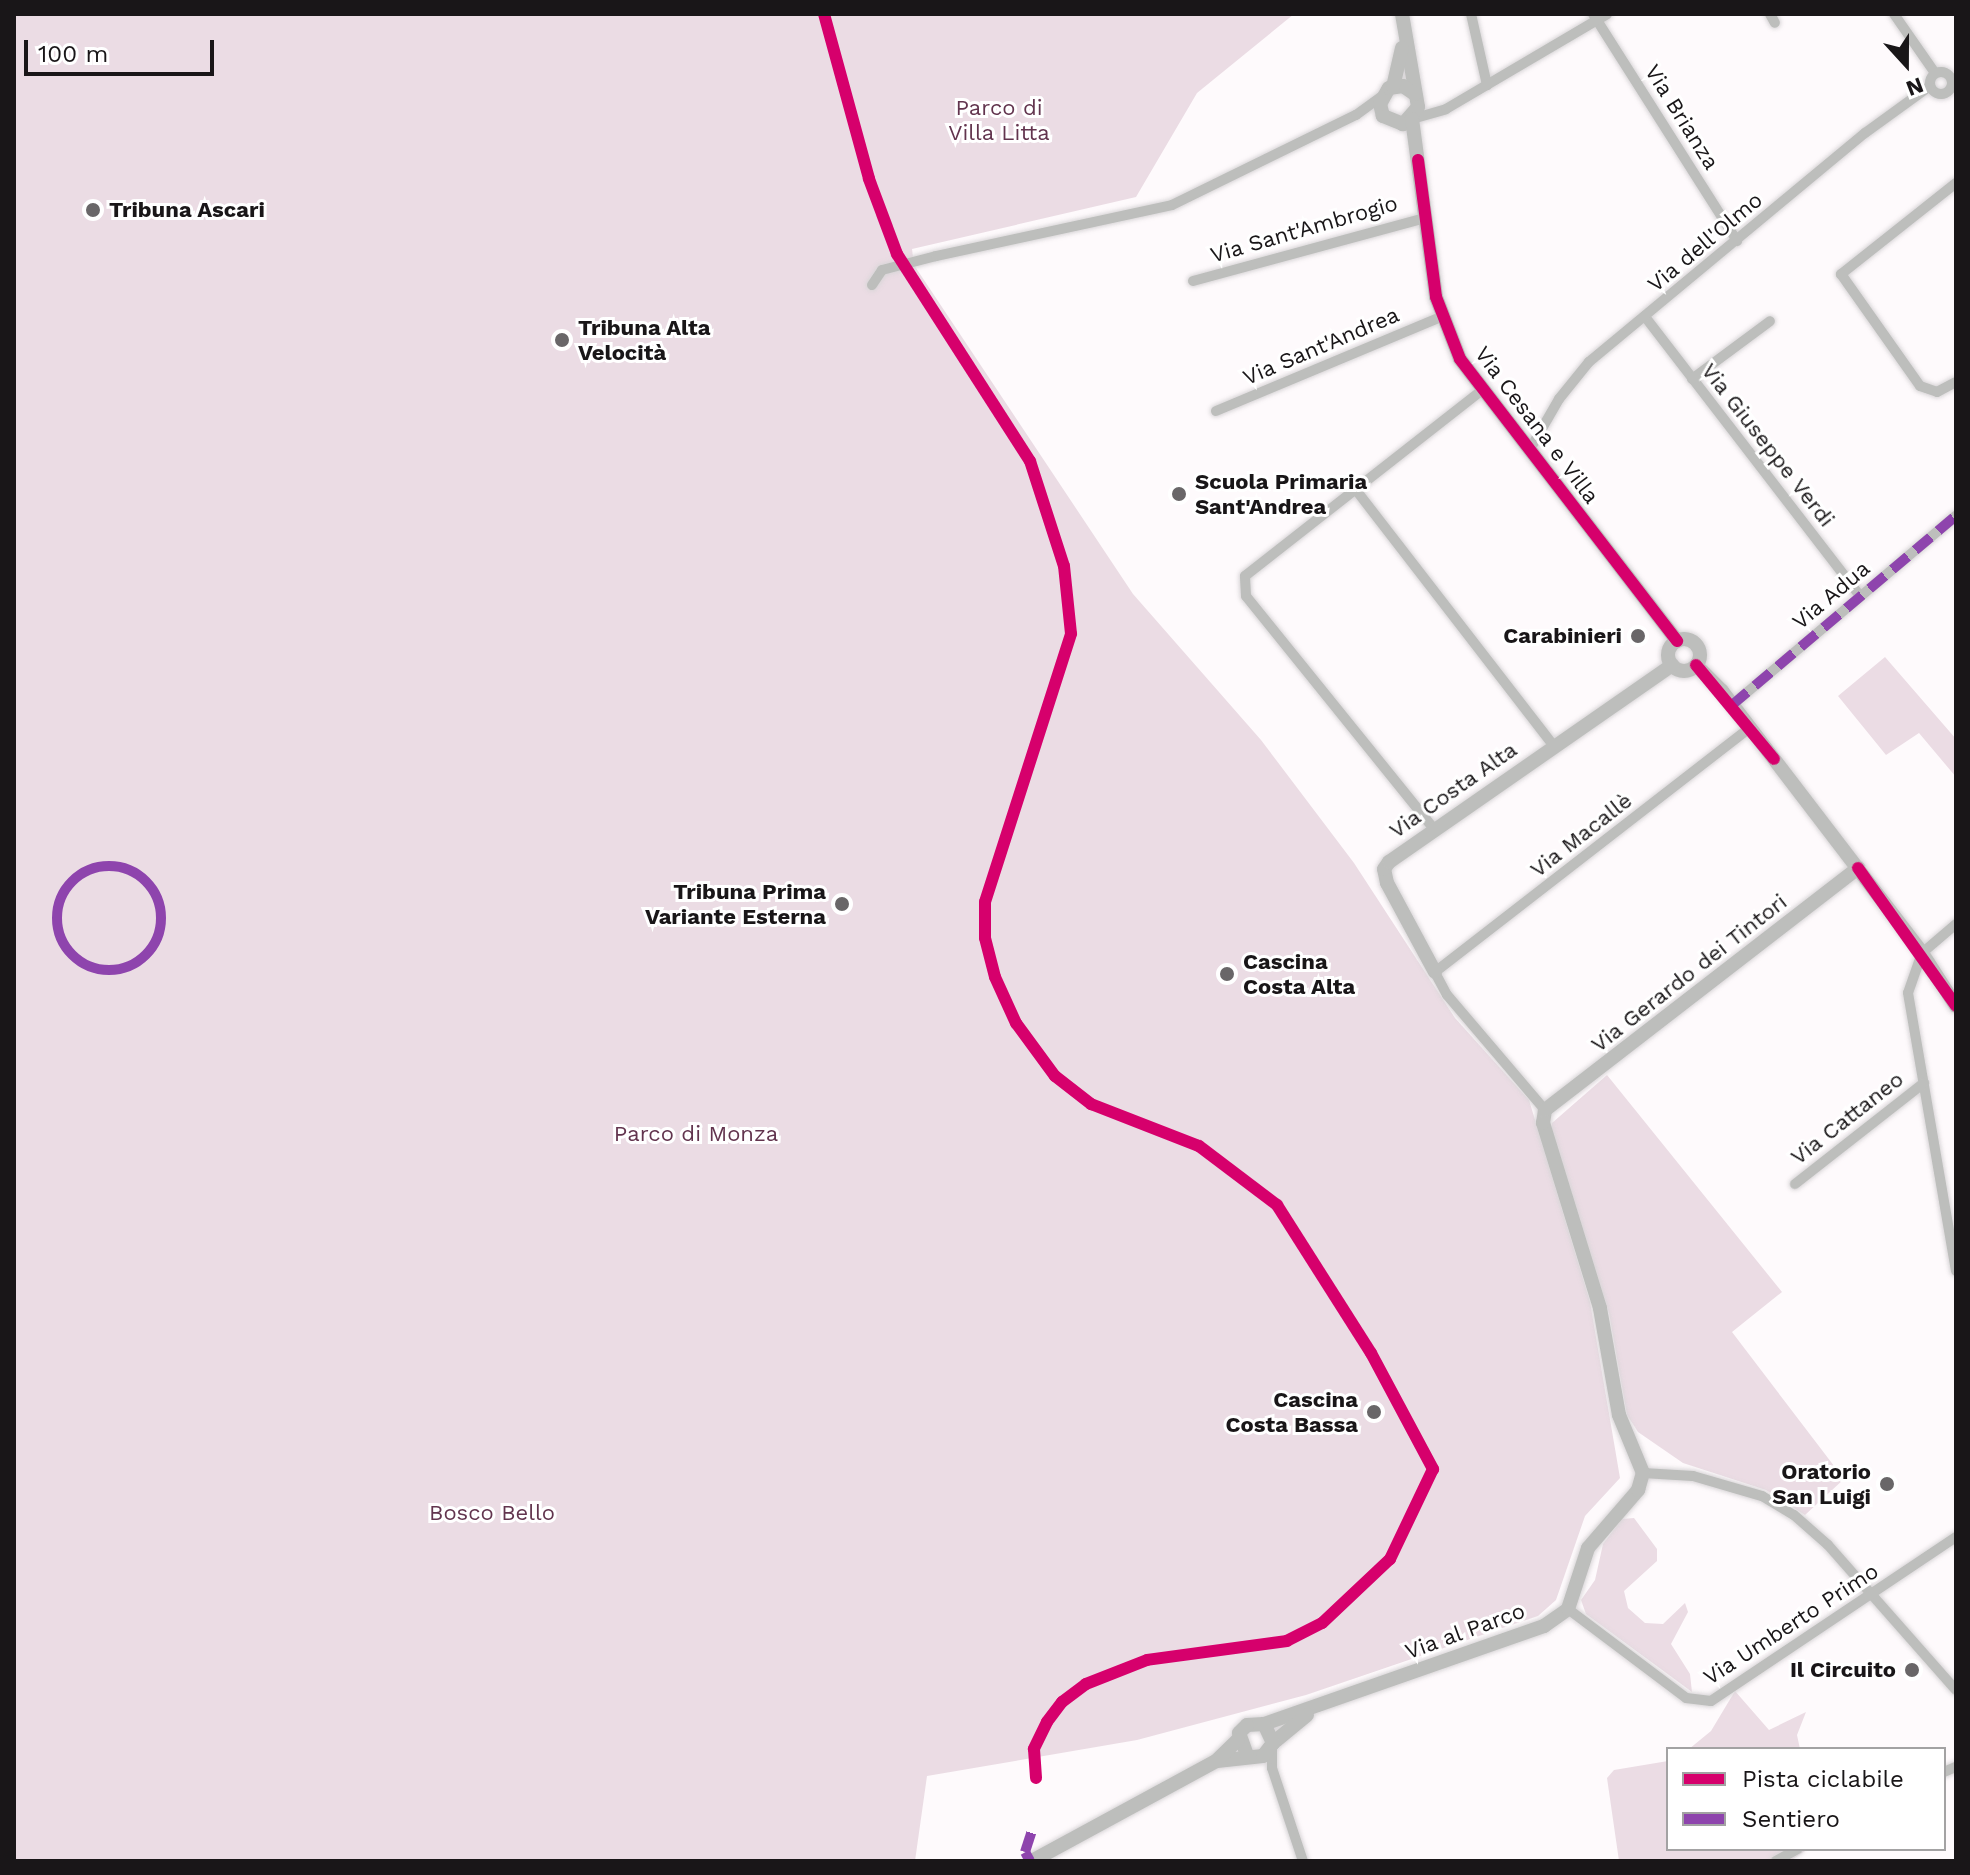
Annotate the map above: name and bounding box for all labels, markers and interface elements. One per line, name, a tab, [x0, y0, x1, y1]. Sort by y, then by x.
scale bar	[28, 24, 218, 74]
north arrow	[1866, 24, 1946, 104]
text: 100 m	[38, 40, 108, 68]
street label: Via Brianza	[1639, 59, 1725, 175]
text: N	[1903, 72, 1927, 101]
park label: Parco di Villa Litta	[948, 94, 1050, 146]
street label: Via dell'Olmo	[1642, 186, 1768, 298]
street label: Via Sant'Ambrogio	[1207, 190, 1401, 268]
place label: Tribuna Ascari	[109, 197, 265, 223]
marker: Tribuna Ascari	[84, 201, 102, 219]
street label: Via Sant'Andrea	[1239, 301, 1403, 391]
place label: Tribuna Alta Velocità	[578, 314, 711, 366]
marker: Tribuna Alta Velocità	[553, 331, 571, 349]
street label: Via Cesana e Villa	[1469, 341, 1605, 509]
street label: Via Giuseppe Verdi	[1696, 357, 1840, 533]
place label: Scuola Primaria Sant'Andrea	[1195, 468, 1367, 520]
marker: Scuola Primaria Sant'Andrea	[1170, 485, 1188, 503]
street label: Via Adua	[1786, 555, 1876, 635]
place label: Carabinieri	[1503, 623, 1622, 649]
marker: Carabinieri	[1629, 627, 1647, 645]
street label: Via Costa Alta	[1383, 736, 1523, 844]
street label: Via Macallè	[1525, 787, 1637, 883]
place label: Tribuna Prima Variante Esterna	[645, 878, 826, 930]
street label: Via Gerardo dei Tintori	[1585, 888, 1793, 1058]
marker: Tribuna Prima Variante Esterna	[833, 895, 851, 913]
place label: Cascina Costa Alta	[1243, 948, 1356, 1000]
marker: Cascina Costa Alta	[1218, 965, 1236, 983]
street label: Via Cattaneo	[1785, 1066, 1909, 1170]
park label: Parco di Monza	[614, 1121, 778, 1147]
place label: Cascina Costa Bassa	[1225, 1386, 1358, 1438]
marker: Cascina Costa Bassa	[1365, 1403, 1383, 1421]
place label: Oratorio San Luigi	[1772, 1458, 1871, 1510]
marker: Oratorio San Luigi	[1878, 1475, 1896, 1493]
park label: Bosco Bello	[429, 1500, 555, 1526]
street label: Via Umberto Primo	[1698, 1557, 1884, 1691]
street label: Via al Parco	[1401, 1597, 1529, 1665]
place label: Il Circuito	[1790, 1657, 1896, 1683]
marker: Il Circuito	[1903, 1661, 1921, 1679]
legend	[1666, 1747, 1946, 1851]
text: Pista ciclabile	[1742, 1765, 1904, 1793]
text: Sentiero	[1742, 1805, 1840, 1833]

